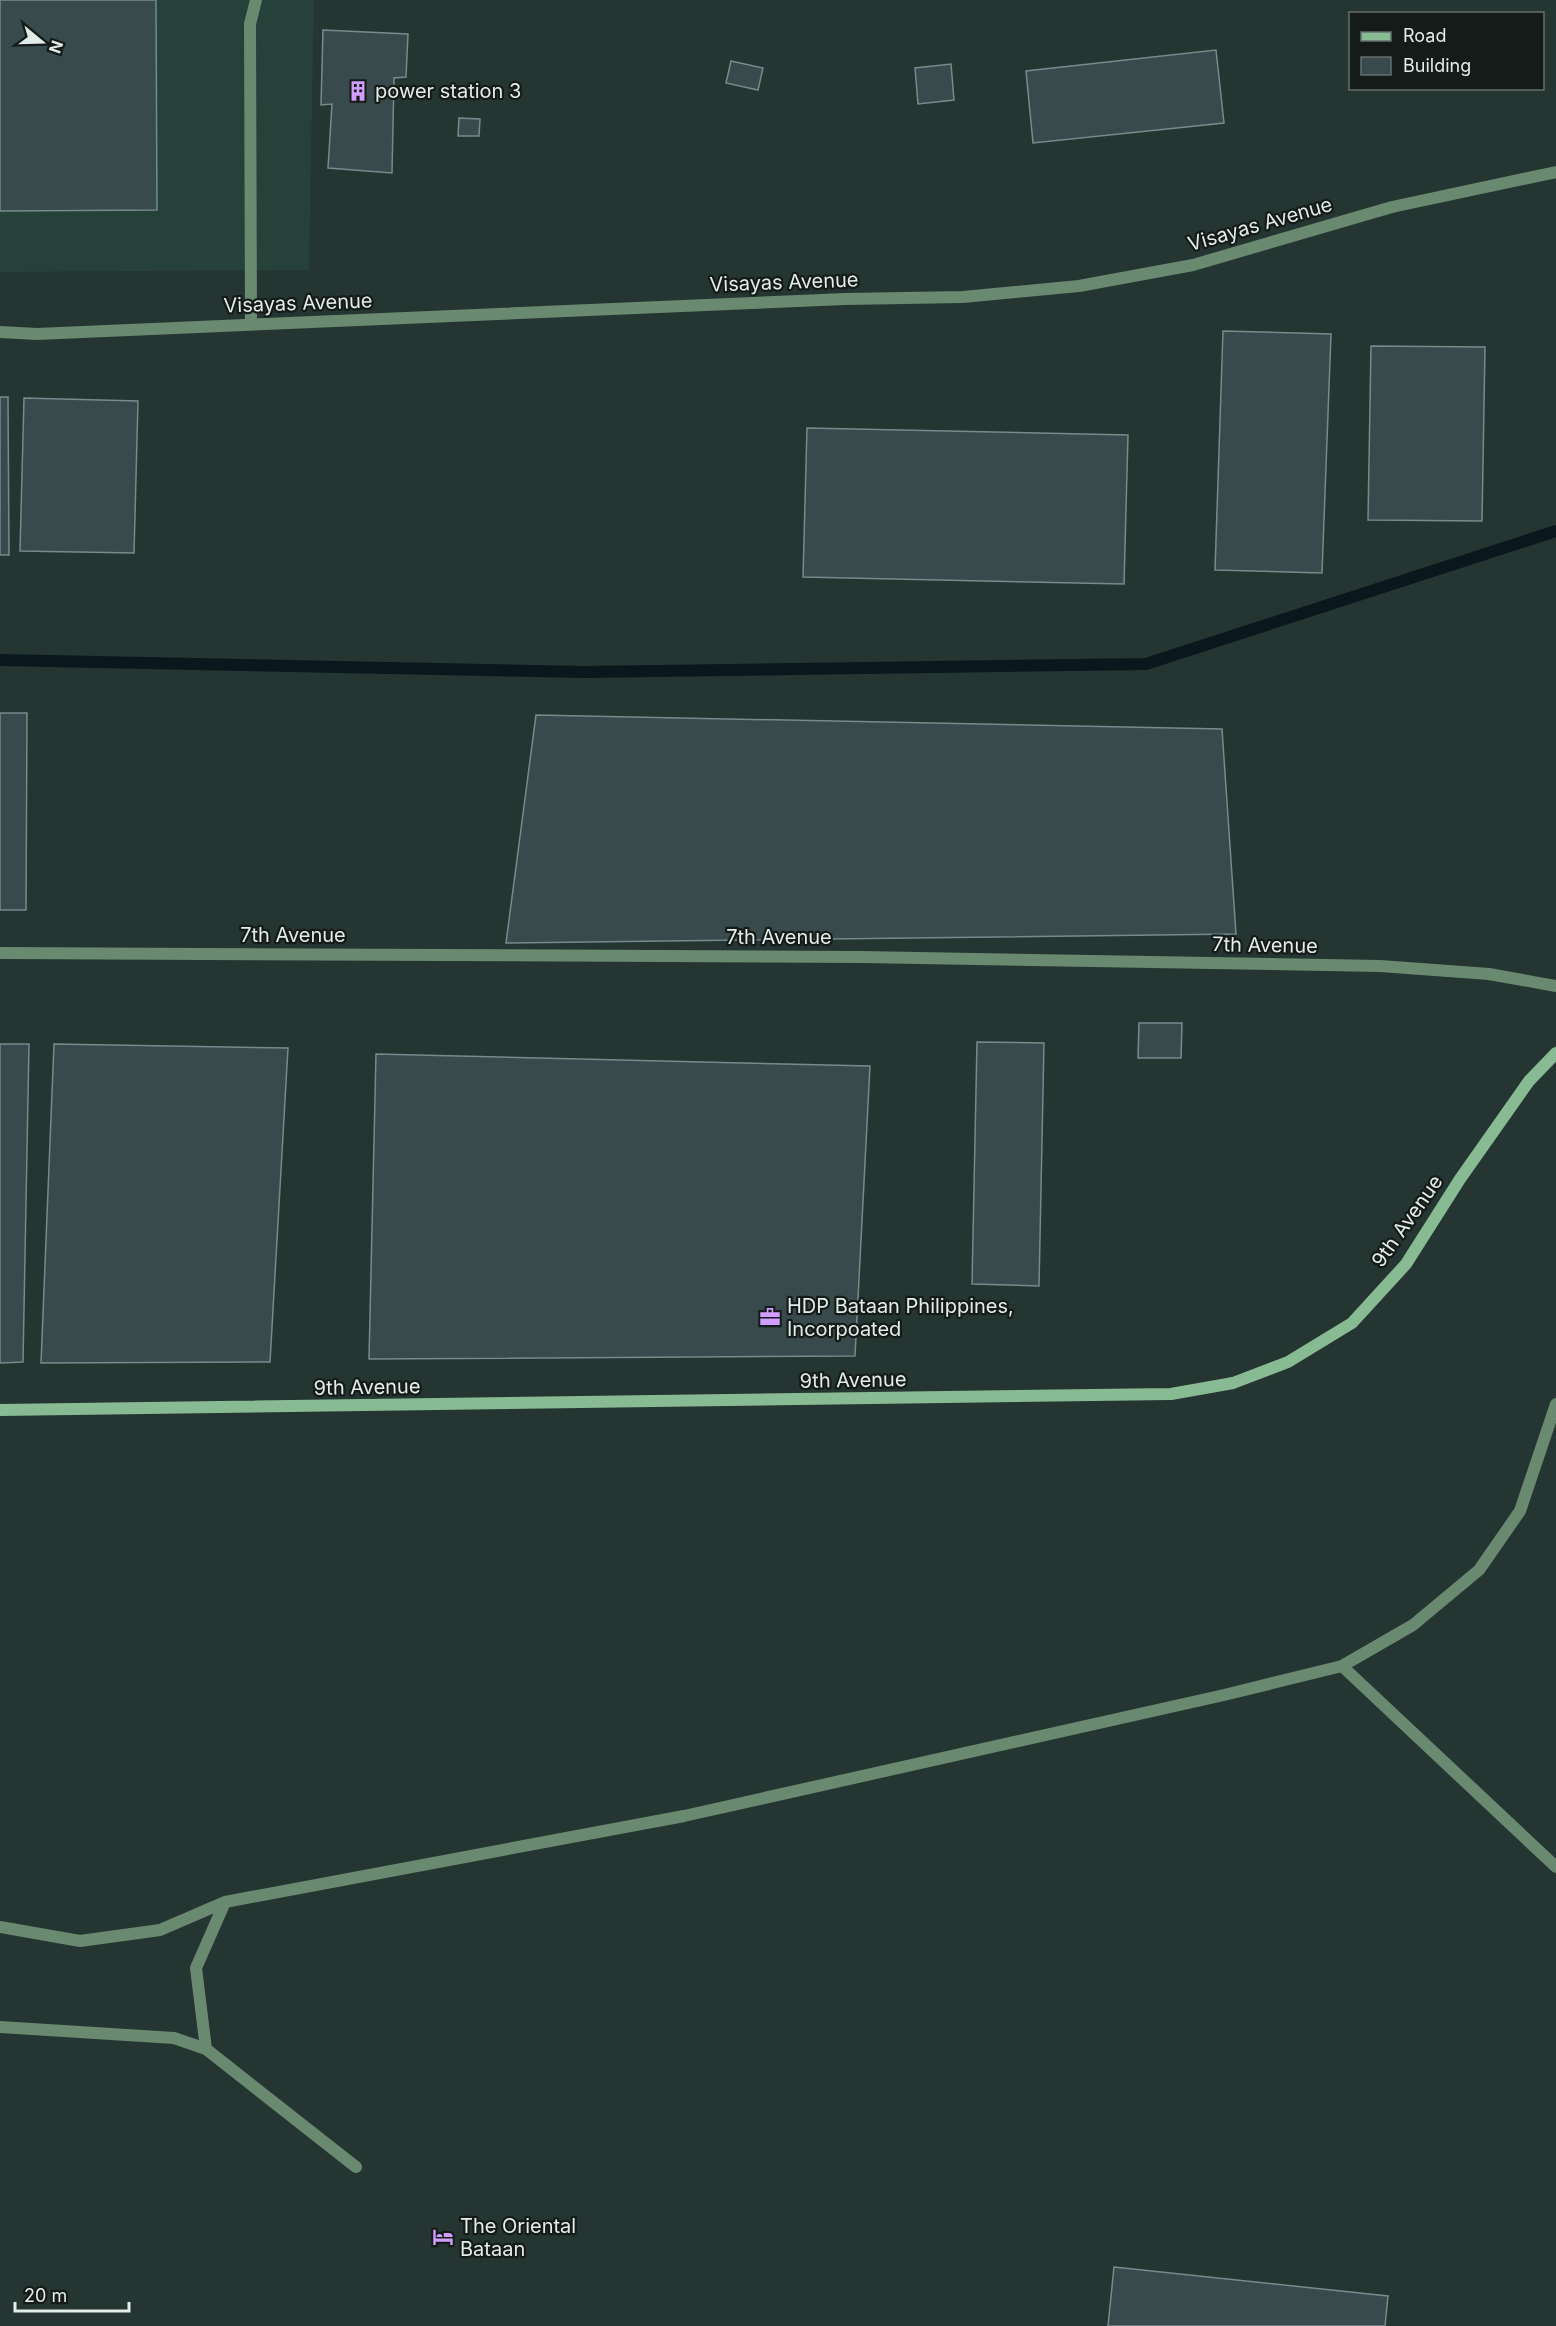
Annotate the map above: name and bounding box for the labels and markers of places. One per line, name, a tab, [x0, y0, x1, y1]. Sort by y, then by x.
building icon: power station 3	[346, 79, 370, 103]
place label: power station 3	[375, 79, 521, 103]
place label: HDP Bataan Philippines, Incorpoated	[787, 1294, 1014, 1341]
office icon: HDP Bataan Philippines, Incorpoated	[758, 1305, 782, 1329]
place label: The Oriental Bataan	[460, 2214, 576, 2261]
hotel icon: The Oriental Bataan	[431, 2225, 455, 2249]

